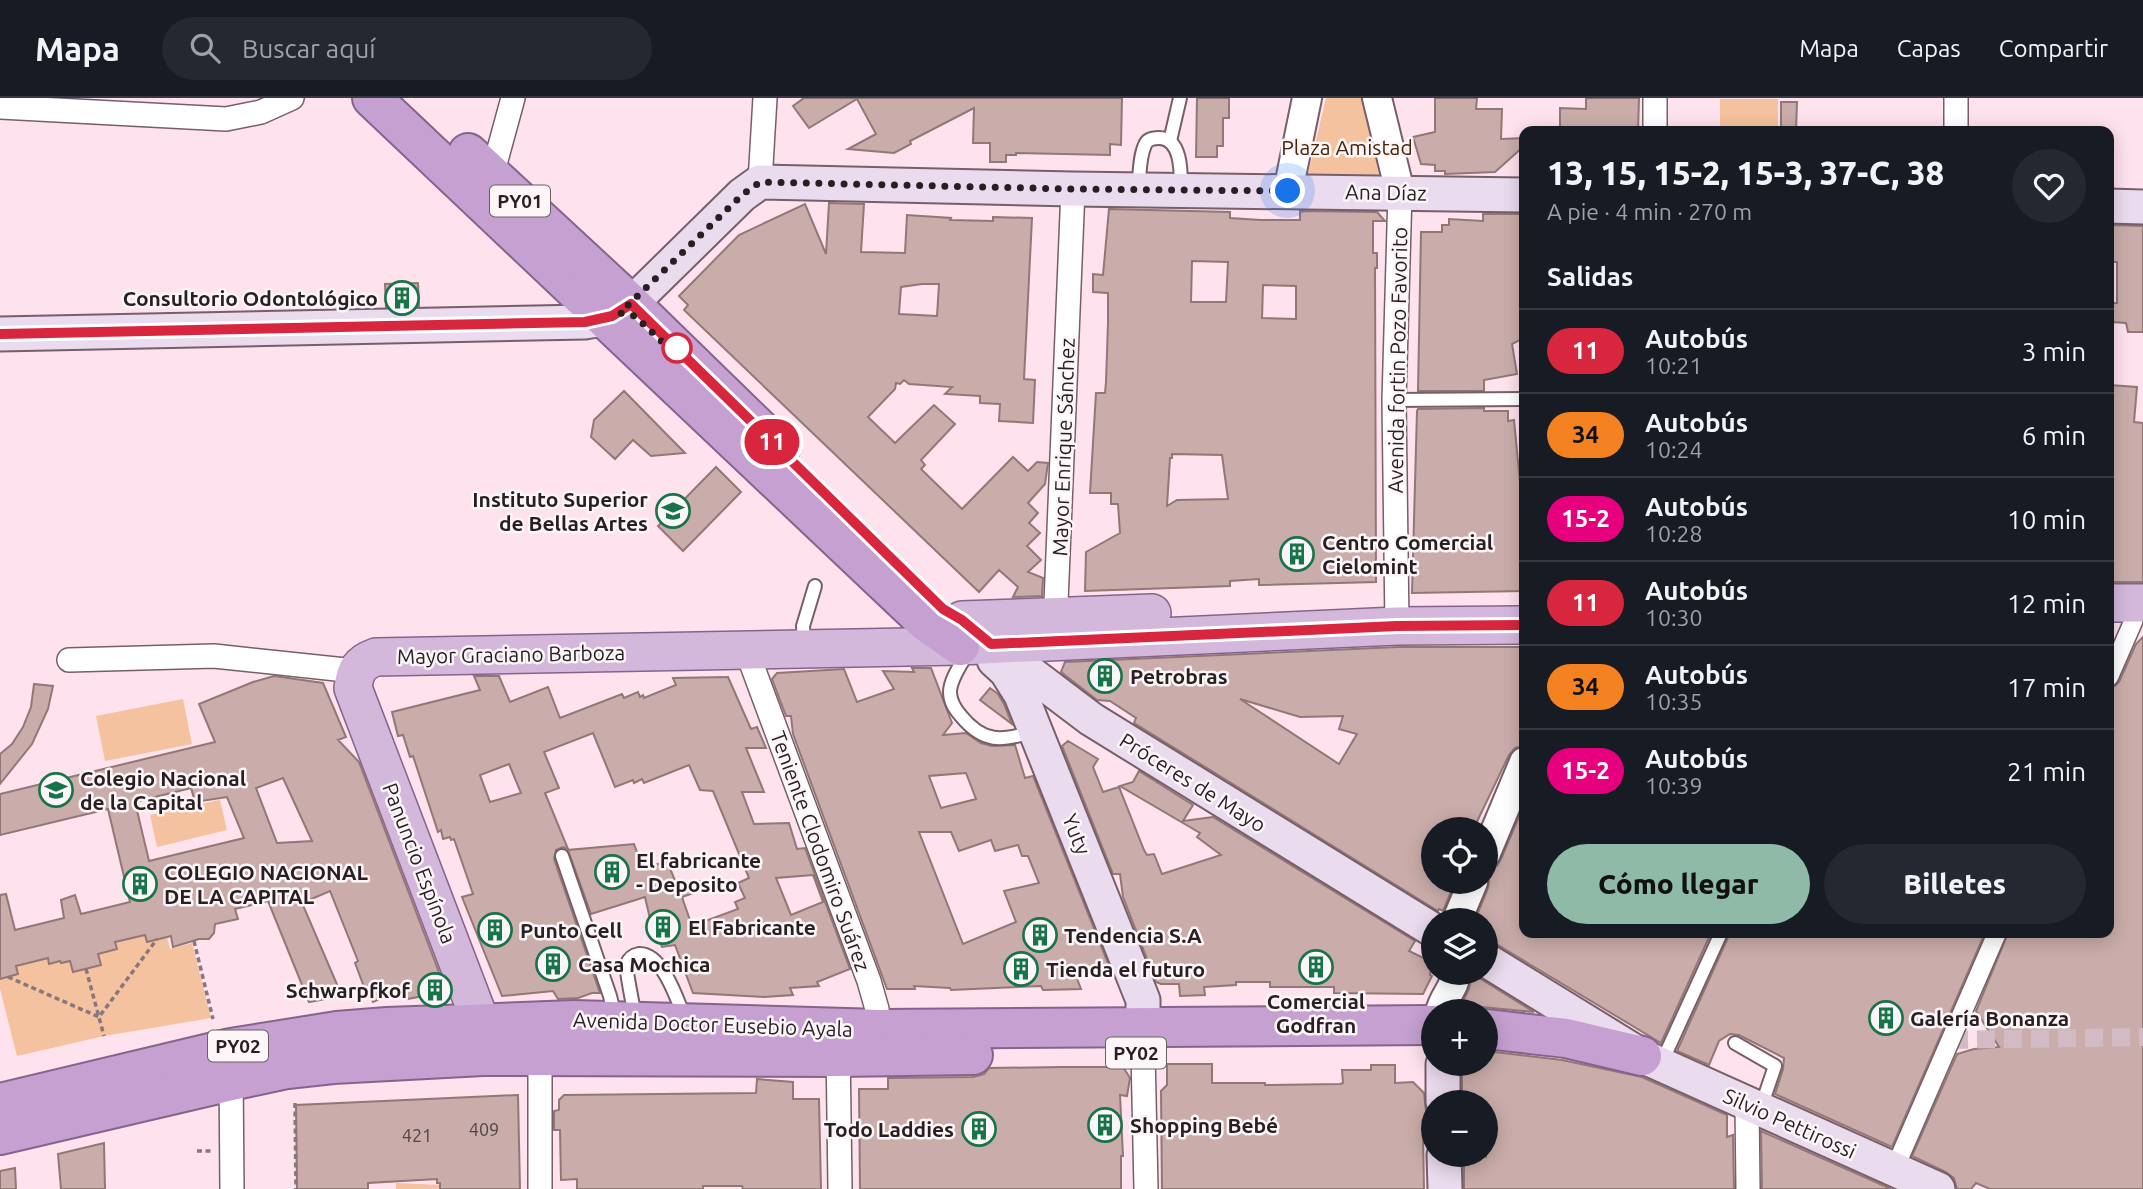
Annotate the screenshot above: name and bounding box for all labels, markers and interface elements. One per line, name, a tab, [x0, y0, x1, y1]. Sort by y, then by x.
search box	[162, 17, 652, 80]
icon: search	[186, 29, 224, 67]
text: Mapa	[35, 30, 120, 67]
text: Buscar aquí	[242, 34, 376, 63]
text: Mapa	[1799, 35, 1859, 62]
text: Capas	[1897, 35, 1961, 62]
text: Compartir	[1999, 35, 2108, 62]
park label: Plaza Amistad	[1281, 135, 1413, 159]
button: heart	[2012, 149, 2086, 223]
text: 13, 15, 15-2, 15-3, 37-C, 38	[1547, 154, 1944, 191]
your location	[1270, 173, 1305, 208]
street label: Ana Díaz	[1345, 179, 1427, 205]
road number: PY01	[490, 186, 550, 216]
text: A pie · 4 min · 270 m	[1547, 199, 1752, 224]
street label: Avenida fortin Pozo Favorito	[1383, 227, 1411, 493]
text: Salidas	[1547, 262, 1633, 291]
building icon: Consultorio Odontológico	[383, 279, 421, 317]
place label: Consultorio Odontológico	[123, 286, 378, 310]
text: Autobús	[1645, 324, 1748, 353]
unlabelled marker	[662, 333, 692, 363]
street label: Mayor Enrique Sánchez	[1047, 337, 1079, 557]
text: 11	[1572, 337, 1599, 364]
text: 3 min	[2022, 337, 2086, 366]
text: 10:21	[1645, 353, 1703, 378]
text: Autobús	[1645, 408, 1748, 437]
line badge: 11	[740, 419, 804, 465]
text: 34	[1572, 421, 1599, 448]
text: 6 min	[2022, 421, 2086, 450]
text: 11	[758, 428, 786, 455]
text: 10:24	[1645, 437, 1703, 462]
place label: Instituto Superior de Bellas Artes	[472, 487, 648, 535]
school or university icon: Instituto Superior de Bellas Artes	[654, 492, 692, 530]
text: Autobús	[1645, 492, 1748, 521]
text: 15-2	[1561, 505, 1610, 532]
text: 10 min	[2007, 505, 2086, 534]
text: 10:28	[1645, 521, 1703, 546]
place label: Centro Comercial Cielomint	[1322, 530, 1493, 578]
building icon: Centro Comercial Cielomint	[1278, 535, 1316, 573]
text: Autobús	[1645, 576, 1748, 605]
text: 11	[1572, 589, 1599, 616]
text: 12 min	[2007, 589, 2086, 618]
text: 10:30	[1645, 605, 1703, 630]
street label: Mayor Graciano Barboza	[397, 640, 625, 668]
building icon: Petrobras	[1086, 657, 1124, 695]
text: Autobús	[1645, 660, 1748, 689]
place label: Petrobras	[1130, 664, 1228, 688]
text: 34	[1572, 673, 1599, 700]
text: 17 min	[2007, 673, 2086, 702]
text: 10:35	[1645, 689, 1703, 714]
street label: Próceres de Mayo	[1116, 727, 1270, 837]
street label: Teniente Clodomiro Suárez	[766, 728, 876, 974]
text: Autobús	[1645, 744, 1748, 773]
text: 15-2	[1561, 757, 1610, 784]
text: 21 min	[2007, 757, 2086, 786]
place label: Colegio Nacional de la Capital	[80, 766, 246, 814]
school or university icon: Colegio Nacional de la Capital	[37, 771, 75, 809]
text: 10:39	[1645, 773, 1703, 798]
street label: Panuncio Espínola	[378, 779, 462, 947]
street label: Yuty	[1058, 810, 1096, 858]
map controls	[1421, 817, 1498, 1167]
button: locate	[1421, 817, 1498, 894]
button: Cómo llegar	[1547, 844, 1810, 924]
button: Billetes	[1824, 844, 2086, 924]
place label: El fabricante - Deposito	[636, 848, 761, 896]
building icon: El fabricante - Deposito	[593, 853, 631, 891]
place label: COLEGIO NACIONAL DE LA CAPITAL	[164, 860, 368, 908]
building icon: COLEGIO NACIONAL DE LA CAPITAL	[121, 865, 159, 903]
building icon: El Fabricante	[644, 908, 682, 946]
button: layers	[1421, 908, 1498, 985]
building icon: Punto Cell	[476, 911, 514, 949]
place label: El Fabricante	[688, 915, 816, 939]
building icon: Tendencia S.A	[1021, 916, 1059, 954]
place label: Punto Cell	[520, 918, 622, 942]
place label: Tendencia S.A	[1064, 923, 1202, 947]
building icon: Casa Mochica	[534, 945, 572, 983]
building icon: Comercial Godfran	[1297, 948, 1335, 986]
building icon: Tienda el futuro	[1002, 950, 1040, 988]
place label: Casa Mochica	[578, 952, 710, 976]
place label: Tienda el futuro	[1046, 957, 1205, 981]
building icon: Schwarpfkof	[416, 971, 454, 1009]
place label: Schwarpfkof	[286, 978, 410, 1002]
place label: Comercial Godfran	[1267, 989, 1365, 1037]
button: +	[1421, 999, 1498, 1076]
building icon: Galería Bonanza	[1867, 999, 1905, 1037]
place label: Galería Bonanza	[1910, 1006, 2069, 1030]
street label: Avenida Doctor Eusebio Ayala	[573, 1007, 853, 1041]
road number: PY02	[208, 1030, 268, 1062]
road number: PY02	[1106, 1037, 1166, 1068]
street label: Silvio Pettirossi	[1720, 1083, 1860, 1163]
button: −	[1421, 1090, 1498, 1167]
building icon: Shopping Bebé	[1086, 1106, 1124, 1144]
building icon: Todo Laddies	[960, 1110, 998, 1148]
place label: Shopping Bebé	[1130, 1113, 1278, 1137]
place label: Todo Laddies	[824, 1117, 954, 1141]
house number: 409	[469, 1119, 499, 1139]
house number: 421	[402, 1125, 432, 1145]

